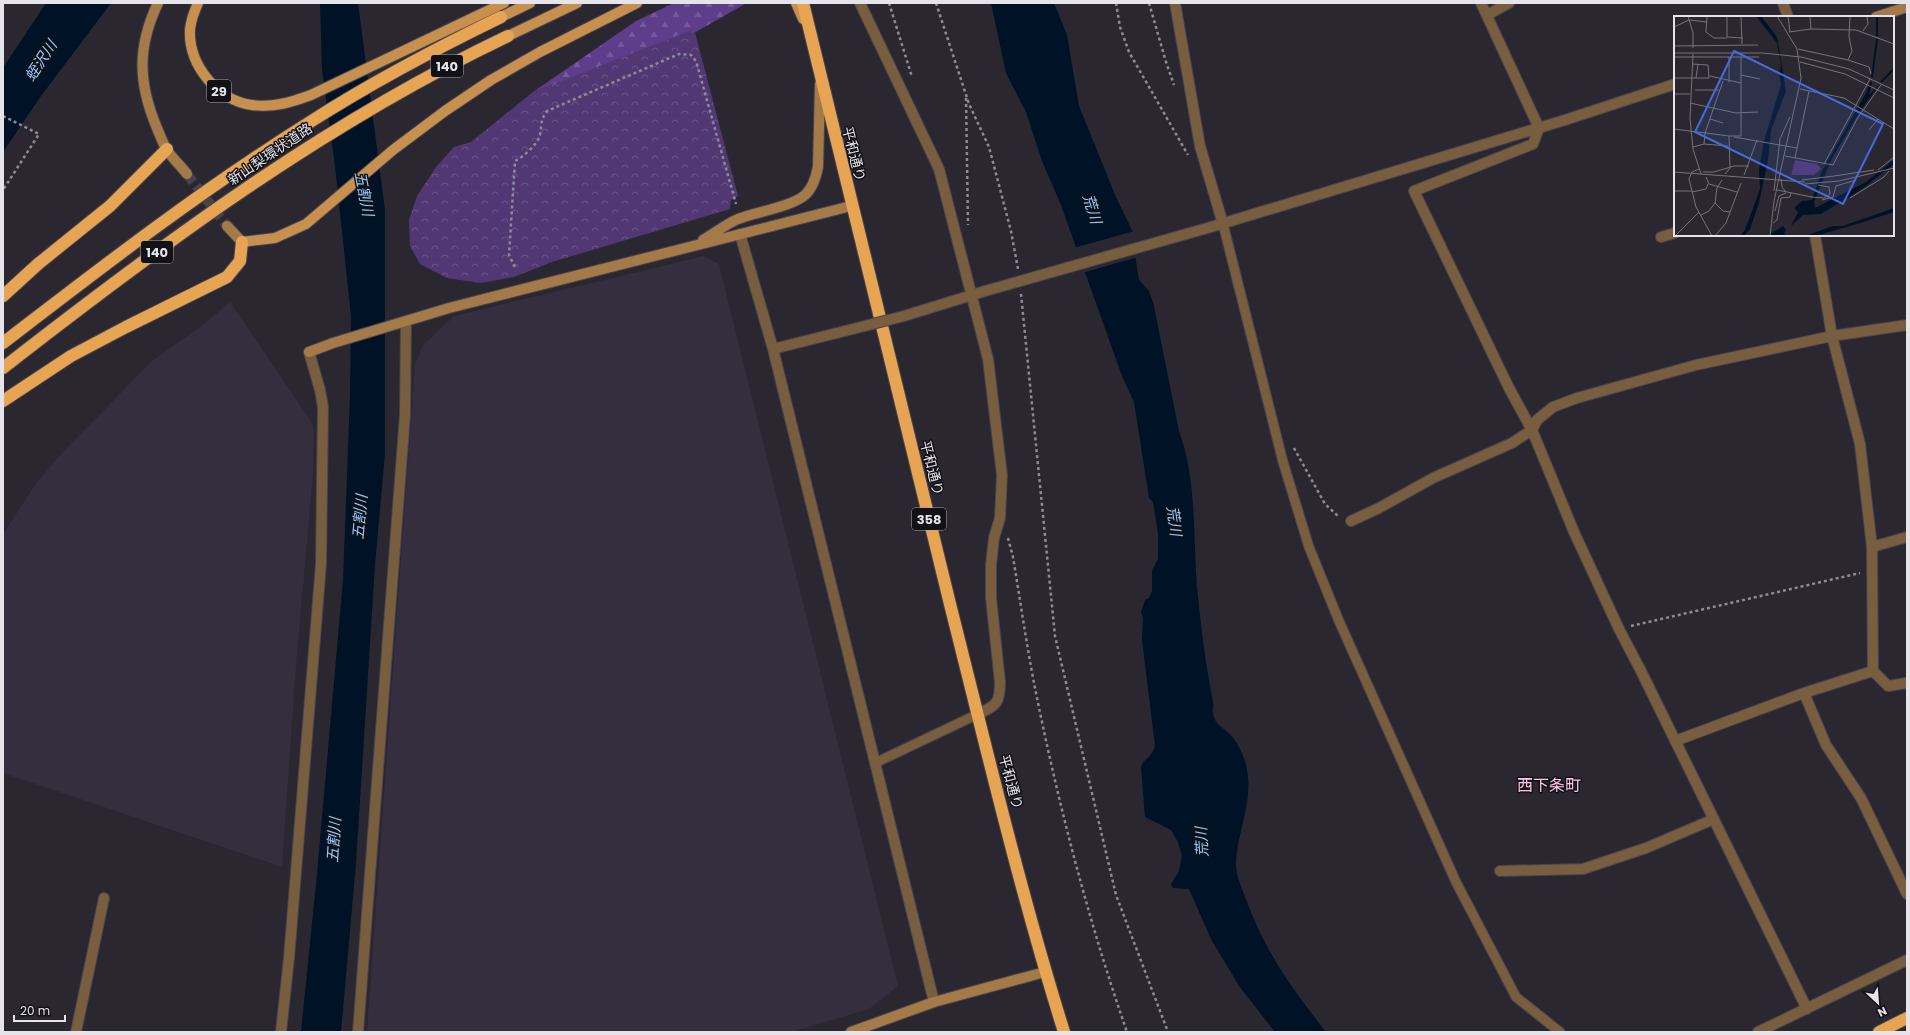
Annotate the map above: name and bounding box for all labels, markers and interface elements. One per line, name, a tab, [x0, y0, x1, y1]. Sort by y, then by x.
inset map	[1674, 16, 1894, 236]
water label: 蛭沢川	[20, 34, 63, 85]
road number: 140	[431, 55, 463, 77]
road number: 29	[207, 80, 231, 102]
street label: 新山梨環状道路	[224, 118, 316, 190]
street label: 平和通り	[838, 124, 870, 184]
water label: 五割川	[350, 170, 379, 220]
water label: 荒川	[1078, 191, 1107, 228]
road number: 140	[141, 241, 173, 263]
street label: 平和通り	[916, 438, 948, 498]
water label: 五割川	[347, 492, 372, 540]
water label: 荒川	[1162, 505, 1187, 539]
road number: 358	[912, 508, 946, 530]
street label: 平和通り	[994, 752, 1028, 812]
district label: 西下条町	[1517, 774, 1581, 797]
water label: 五割川	[321, 815, 346, 863]
water label: 荒川	[1190, 825, 1213, 858]
north arrow	[1858, 983, 1898, 1023]
scale bar	[14, 997, 65, 1023]
text: 20 m	[20, 1002, 50, 1019]
text: N	[1875, 1003, 1890, 1021]

